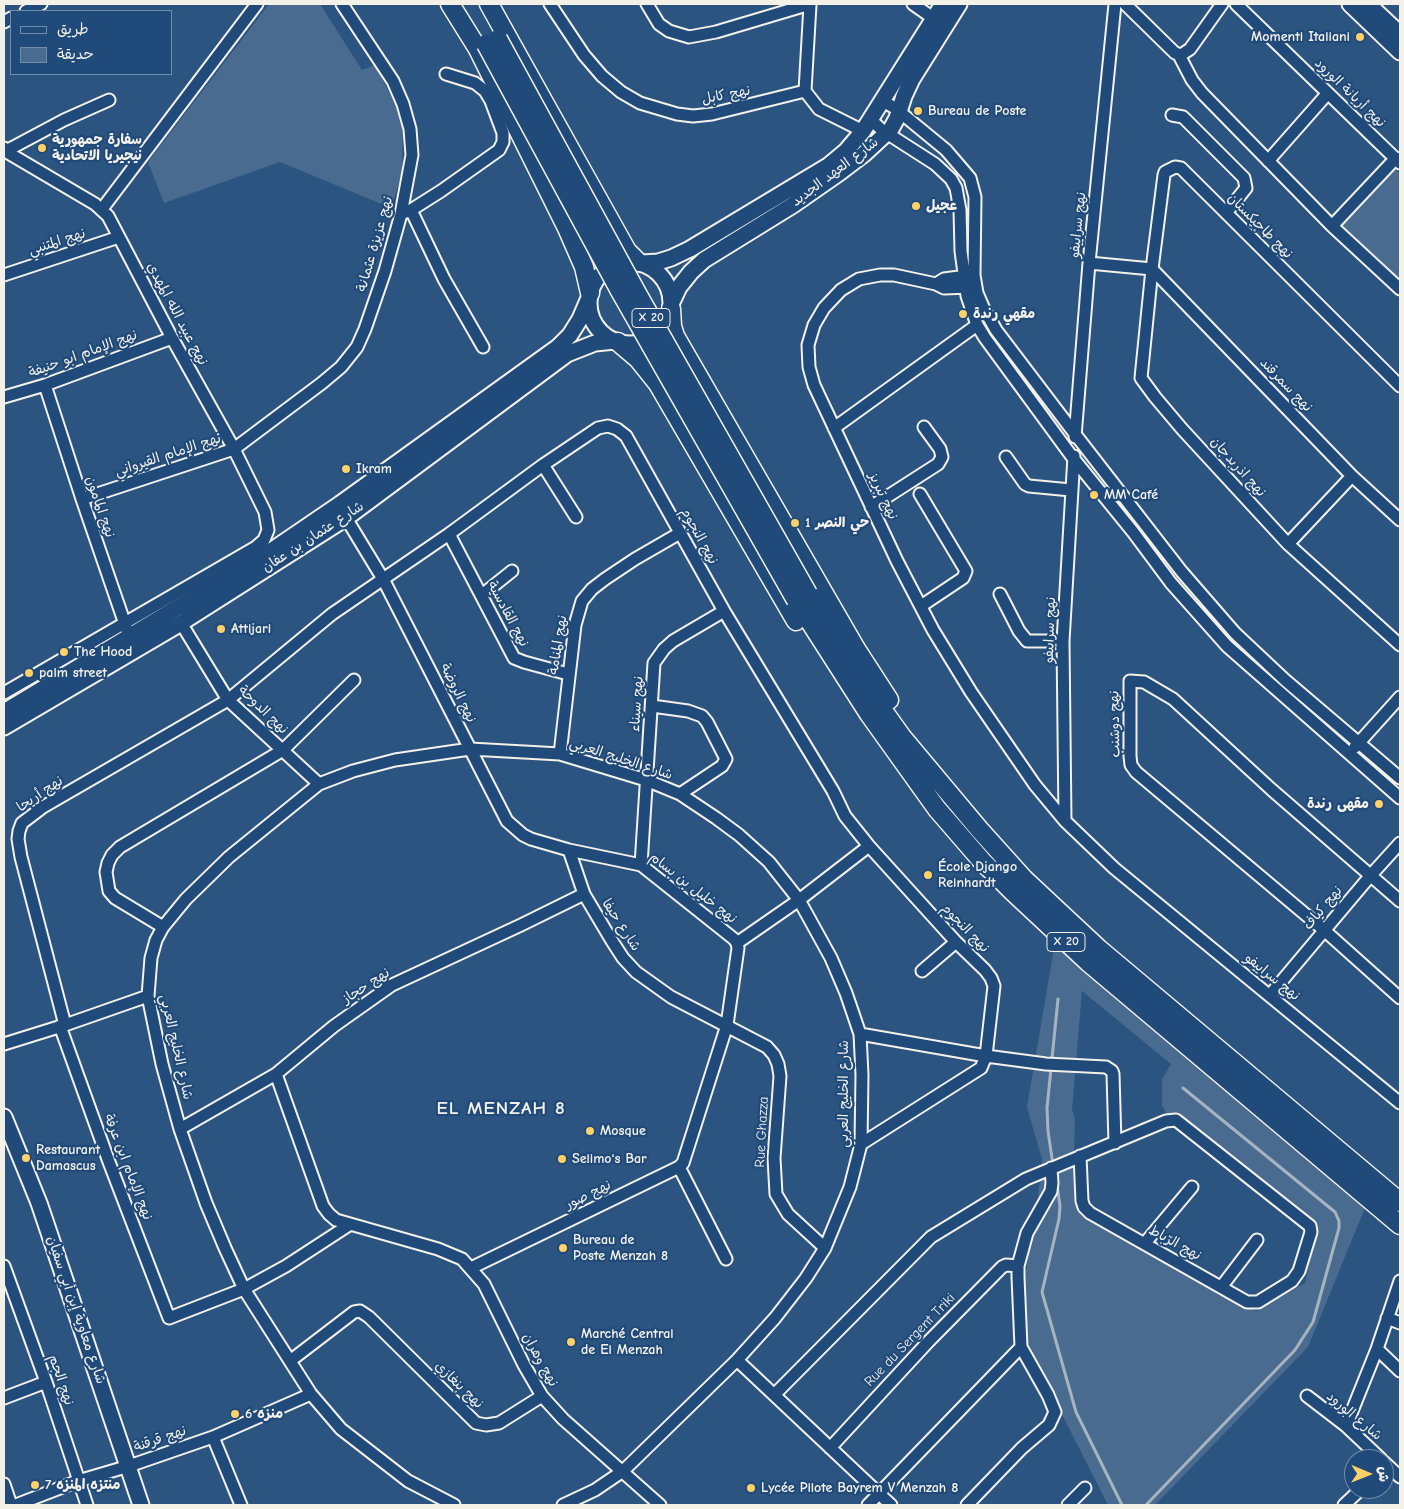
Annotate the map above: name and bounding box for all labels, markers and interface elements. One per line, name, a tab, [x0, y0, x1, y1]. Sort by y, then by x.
legend	[10, 10, 172, 75]
text: طريق	[57, 20, 89, 38]
place label: Momenti Italiani	[1251, 29, 1350, 45]
marker: Momenti Italiani	[1354, 31, 1366, 43]
text: حديقة	[57, 45, 94, 63]
street label: نهج أريانة الورود	[1311, 55, 1389, 131]
street label: نهج كابل	[700, 82, 752, 108]
place label: Bureau de Poste	[928, 103, 1026, 119]
marker: Bureau de Poste	[912, 105, 924, 117]
place label: سفارة جمهورية نيجيريا الاتحادية	[52, 132, 142, 164]
street label: شارع العهد الجديد	[788, 134, 882, 210]
marker: سفارة جمهورية نيجيريا الاتحادية	[36, 142, 48, 154]
street label: نهج طاجيكستان	[1224, 190, 1296, 262]
street label: نهج سراييفو	[1066, 191, 1090, 259]
street label: نهج عزيزة عثمانة	[353, 194, 397, 294]
place label: عجيل	[926, 198, 957, 214]
marker: عجيل	[910, 200, 922, 212]
street label: نهج المتنبي	[26, 225, 88, 259]
street label: نهج عبيد الله المهدي	[143, 260, 211, 368]
place label: مقهي رندة	[973, 306, 1035, 322]
road number: X 20	[632, 308, 670, 328]
marker: مقهي رندة	[957, 308, 969, 320]
street label: نهج الإمام ابو حنيفة	[26, 327, 140, 381]
street label: نهج سمرقند	[1256, 355, 1316, 415]
street label: نهج الإمام القيرواني	[113, 430, 223, 480]
street label: نهج اذربدجان	[1207, 434, 1269, 500]
place label: Ikram	[356, 461, 392, 477]
marker: Ikram	[340, 463, 352, 475]
street label: نهج تبريز	[865, 470, 901, 522]
street label: نهج المامون	[82, 474, 118, 540]
place label: MM Café	[1104, 487, 1158, 503]
marker: MM Café	[1088, 489, 1100, 501]
street label: شارع عثمان بن عفان	[259, 498, 367, 576]
street label: نهج النجوم	[677, 505, 721, 567]
place label: حي النصر 1	[805, 515, 869, 531]
marker: حي النصر 1	[789, 517, 801, 529]
street label: نهج القادسية	[484, 578, 532, 650]
street label: نهج سراييفو	[1040, 596, 1060, 664]
street label: نهج المنامة	[545, 614, 571, 676]
place label: Attijari	[231, 621, 271, 637]
marker: Attijari	[215, 623, 227, 635]
place label: The Hood	[74, 644, 132, 660]
marker: The Hood	[58, 646, 70, 658]
street label: نهج الروضة	[436, 661, 480, 725]
place label: palm street	[39, 665, 107, 681]
marker: palm street	[23, 667, 35, 679]
street label: نهج سيناء	[627, 675, 647, 733]
street label: نهج الدوحة	[235, 682, 291, 738]
street label: نهج دوشنب	[1106, 690, 1124, 758]
street label: شارع الخليج العربي	[567, 734, 675, 784]
street label: نهج أريحا	[14, 772, 66, 816]
place label: مقهى رندة	[1307, 796, 1369, 812]
marker: مقهى رندة	[1373, 798, 1385, 810]
street label: نهج خليل بن بسام	[646, 849, 740, 927]
place label: École Django Reinhardt	[938, 859, 1017, 892]
marker: École Django Reinhardt	[922, 869, 934, 881]
street label: نهج كياف	[1300, 883, 1346, 933]
street label: شارع حيفا	[598, 896, 644, 954]
street label: نهج النجوم	[937, 900, 993, 956]
road number: X 20	[1047, 932, 1085, 952]
street label: نهج سراييفو	[1241, 950, 1303, 1004]
street label: نهج حجاز	[339, 964, 393, 1008]
street label: شارع الخليج العربي	[156, 993, 196, 1101]
street label: شارع الخليج العربي	[836, 1040, 852, 1148]
street label: Rue Ghazza	[752, 1096, 772, 1168]
district label: EL MENZAH 8	[435, 1098, 567, 1120]
street label: نهج الإمام ابن عرفة	[100, 1112, 156, 1222]
place label: Mosque	[600, 1123, 646, 1139]
marker: Mosque	[584, 1125, 596, 1137]
place label: Restaurant Damascus	[36, 1142, 100, 1174]
place label: Selimo's Bar	[572, 1151, 647, 1167]
marker: Restaurant Damascus	[20, 1152, 32, 1164]
marker: Selimo's Bar	[556, 1153, 568, 1165]
street label: نهج صور	[562, 1177, 614, 1213]
street label: نهج الرّباط	[1146, 1222, 1204, 1264]
place label: Bureau de Poste Menzah 8	[573, 1232, 668, 1264]
street label: شارع معاوية إبن أبي سفيان	[43, 1234, 109, 1386]
marker: Bureau de Poste Menzah 8	[557, 1242, 569, 1254]
street label: Rue du Sergent Triki	[861, 1290, 959, 1390]
place label: Marché Central de El Menzah	[581, 1326, 674, 1358]
street label: نهج وهران	[518, 1330, 562, 1390]
marker: Marché Central de El Menzah	[565, 1336, 577, 1348]
street label: نهج الجم	[44, 1352, 78, 1408]
street label: نهج بنغازي	[431, 1358, 487, 1412]
street label: شارع الورود	[1323, 1388, 1385, 1444]
place label: منزه 6	[245, 1406, 283, 1422]
marker: منزه 6	[229, 1408, 241, 1420]
street label: نهج قرقنة	[131, 1422, 189, 1456]
north arrow	[1344, 1449, 1394, 1499]
text: ش	[1375, 1466, 1392, 1482]
place label: منتزه المنزه 7	[45, 1477, 120, 1493]
marker: منتزه المنزه 7	[29, 1479, 41, 1491]
place label: Lycée Pilote Bayrem V Menzah 8	[761, 1480, 958, 1496]
marker: Lycée Pilote Bayrem V Menzah 8	[745, 1482, 757, 1494]

